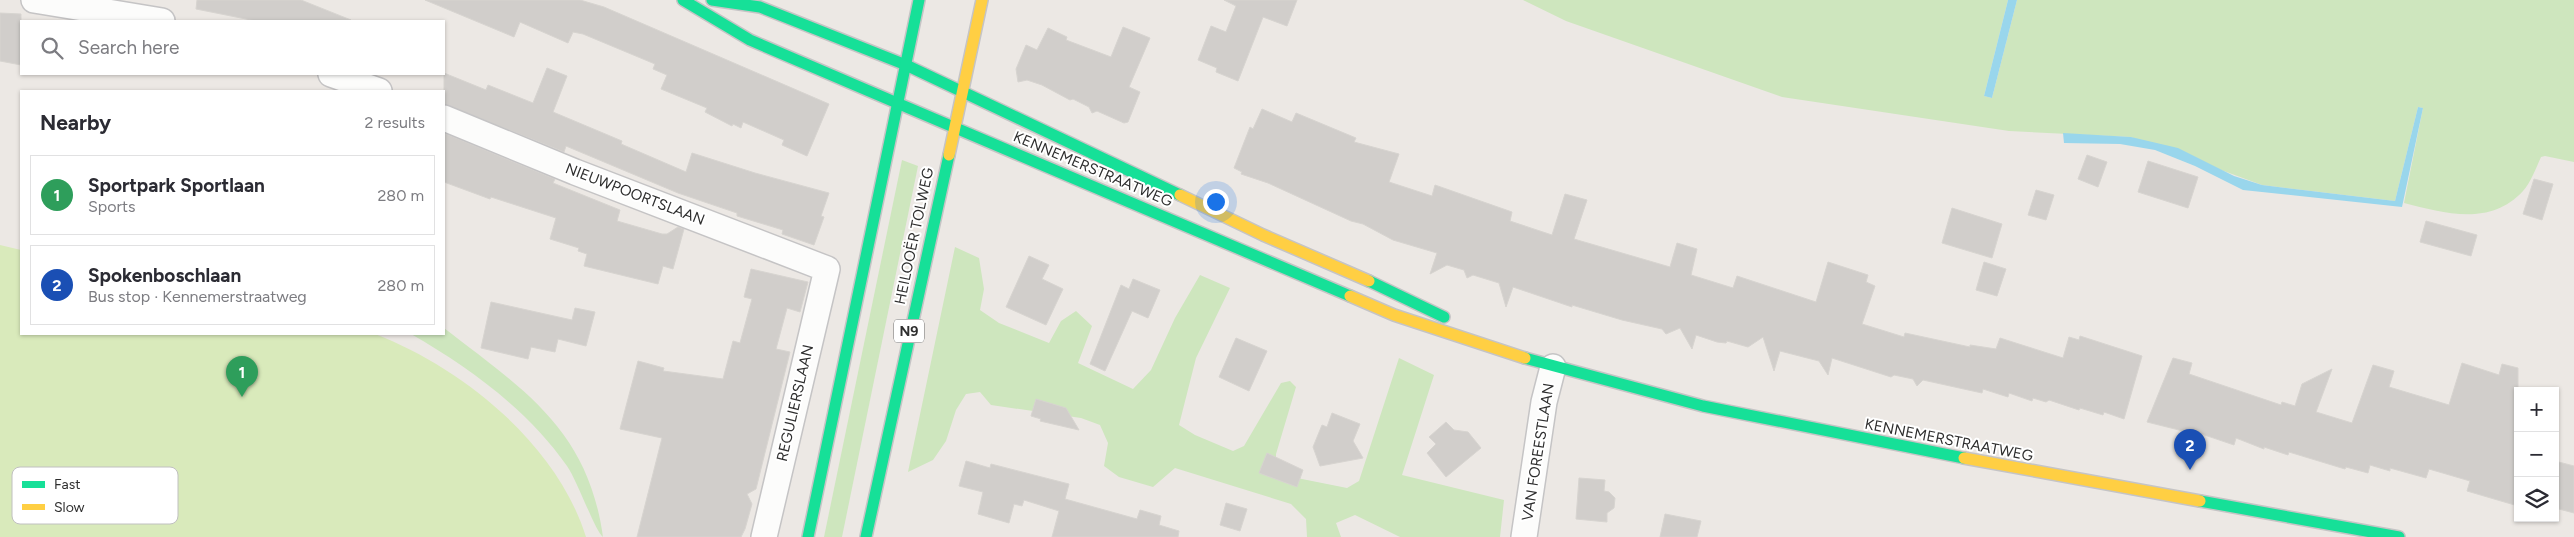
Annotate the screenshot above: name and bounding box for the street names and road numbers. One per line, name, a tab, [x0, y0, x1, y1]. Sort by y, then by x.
street label: KENNEMERSTRAATWEG	[1011, 127, 1175, 211]
street label: NIEUWPOORTSLAAN	[563, 159, 707, 229]
street label: HEILOOËR TOLWEG	[891, 166, 937, 306]
road number: N9	[894, 320, 924, 342]
street label: REGULIERSLAAN	[773, 343, 817, 463]
street label: VAN FOREESTLAAN	[1518, 382, 1558, 522]
street label: KENNEMERSTRAATWEG	[1863, 415, 2035, 465]

